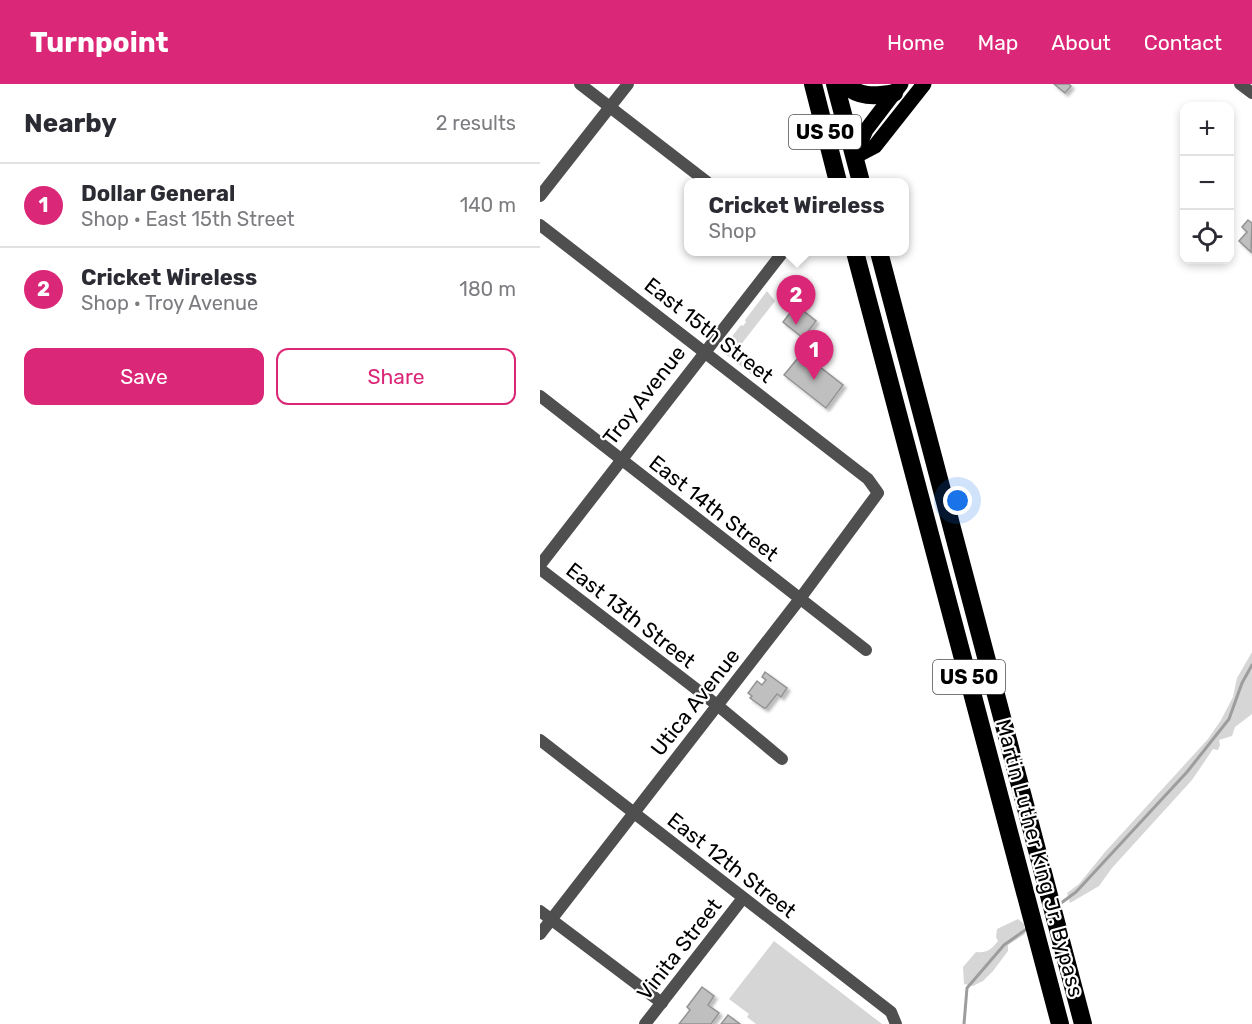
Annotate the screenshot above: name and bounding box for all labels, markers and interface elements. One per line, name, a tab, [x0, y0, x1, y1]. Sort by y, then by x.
text: Turnpoint	[30, 26, 169, 59]
text: Home	[887, 30, 944, 55]
text: Map	[977, 30, 1018, 55]
text: About	[1051, 30, 1111, 55]
text: Contact	[1144, 30, 1222, 55]
map controls	[1180, 102, 1234, 264]
button: +	[1180, 102, 1234, 156]
text: Nearby	[24, 108, 117, 139]
text: 2 results	[436, 111, 516, 135]
road number: US 50	[789, 115, 861, 149]
button: −	[1180, 156, 1234, 210]
popup	[684, 178, 909, 256]
text: Dollar General	[81, 180, 235, 207]
text: Cricket Wireless	[708, 192, 885, 219]
text: 1	[39, 193, 48, 217]
text: 140 m	[460, 193, 516, 217]
text: Shop · East 15th Street	[81, 207, 295, 231]
button: locate	[1180, 210, 1234, 264]
text: Shop	[708, 219, 756, 243]
text: Cricket Wireless	[81, 264, 257, 291]
street label: East 15th Street	[640, 272, 778, 388]
pin: 2	[776, 276, 816, 325]
text: 2	[37, 277, 50, 301]
text: 180 m	[459, 277, 516, 301]
text: Shop · Troy Avenue	[81, 291, 258, 315]
pin: 1	[794, 330, 834, 380]
street label: Troy Avenue	[598, 340, 690, 450]
button: Save	[24, 348, 264, 405]
button: Share	[276, 348, 516, 405]
street label: East 14th Street	[644, 450, 784, 566]
your location	[943, 486, 972, 515]
street label: East 13th Street	[562, 557, 700, 673]
street label: Utica Avenue	[645, 643, 745, 761]
road number: US 50	[933, 660, 1005, 694]
street label: Martin Luther King Jr. Bypass	[991, 716, 1089, 1000]
street label: East 12th Street	[663, 807, 801, 923]
street label: Vinita Street	[632, 893, 726, 1005]

